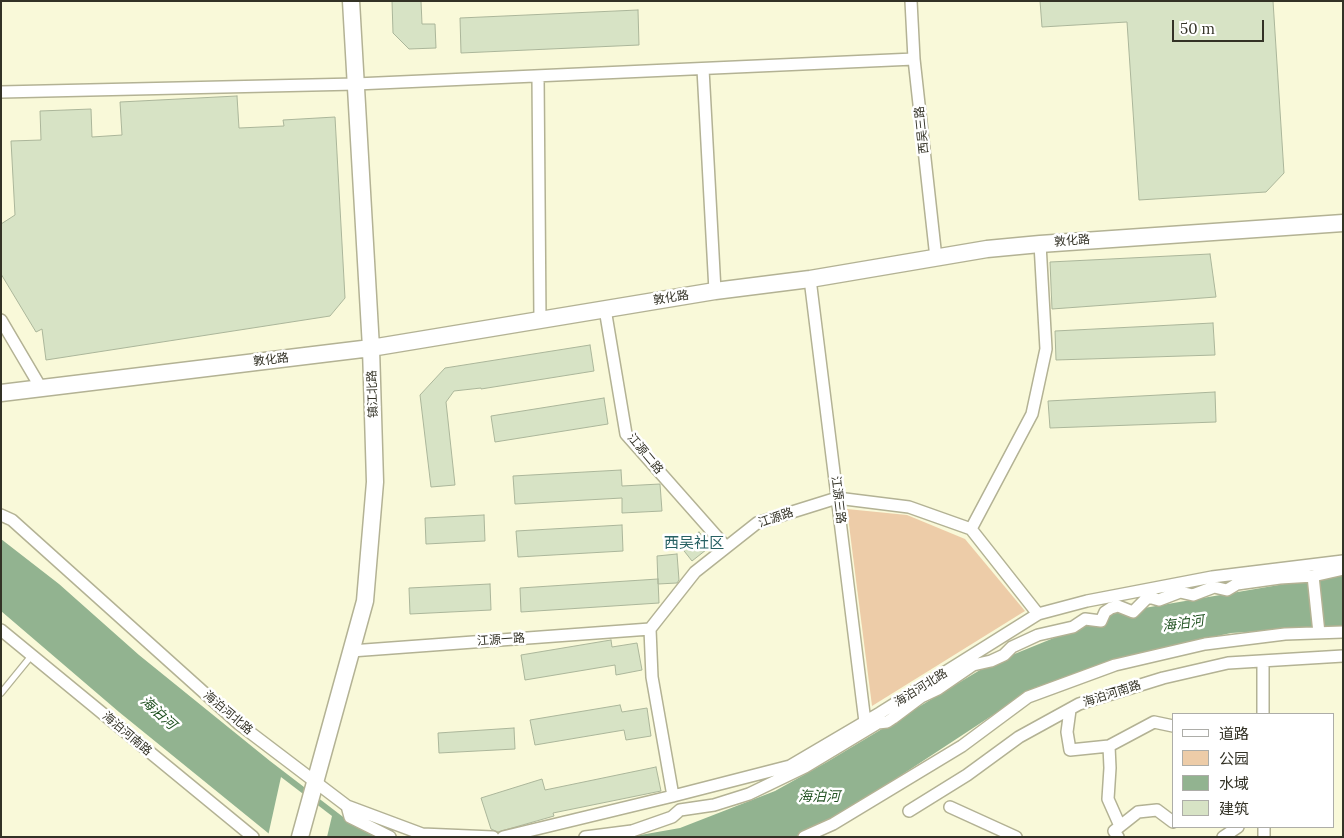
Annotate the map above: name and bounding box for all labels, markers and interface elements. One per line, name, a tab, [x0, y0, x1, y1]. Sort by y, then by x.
scale bar	[1174, 10, 1266, 42]
text: 50 m	[1180, 19, 1215, 38]
street label: 西吴三路	[912, 105, 932, 155]
street label: 敦化路	[1054, 233, 1090, 249]
street label: 敦化路	[652, 288, 690, 308]
street label: 敦化路	[252, 351, 290, 369]
street label: 镇江北路	[365, 370, 381, 418]
street label: 江源二路	[624, 431, 666, 477]
street label: 江源三路	[828, 475, 848, 525]
street label: 江源路	[757, 505, 795, 531]
district label: 西吴社区	[664, 535, 724, 553]
water label: 海泊河	[1161, 613, 1205, 635]
street label: 江源一路	[477, 631, 525, 649]
street label: 海泊河北路	[892, 666, 950, 710]
street label: 海泊河南路	[1081, 678, 1143, 710]
street label: 海泊河北路	[200, 688, 256, 738]
water label: 海泊河	[137, 693, 179, 733]
street label: 海泊河南路	[99, 709, 155, 759]
legend	[1172, 713, 1334, 828]
text: 道路	[1219, 724, 1249, 743]
text: 公园	[1219, 749, 1249, 768]
text: 水域	[1219, 774, 1249, 793]
water label: 海泊河	[798, 789, 840, 805]
text: 建筑	[1219, 799, 1249, 818]

